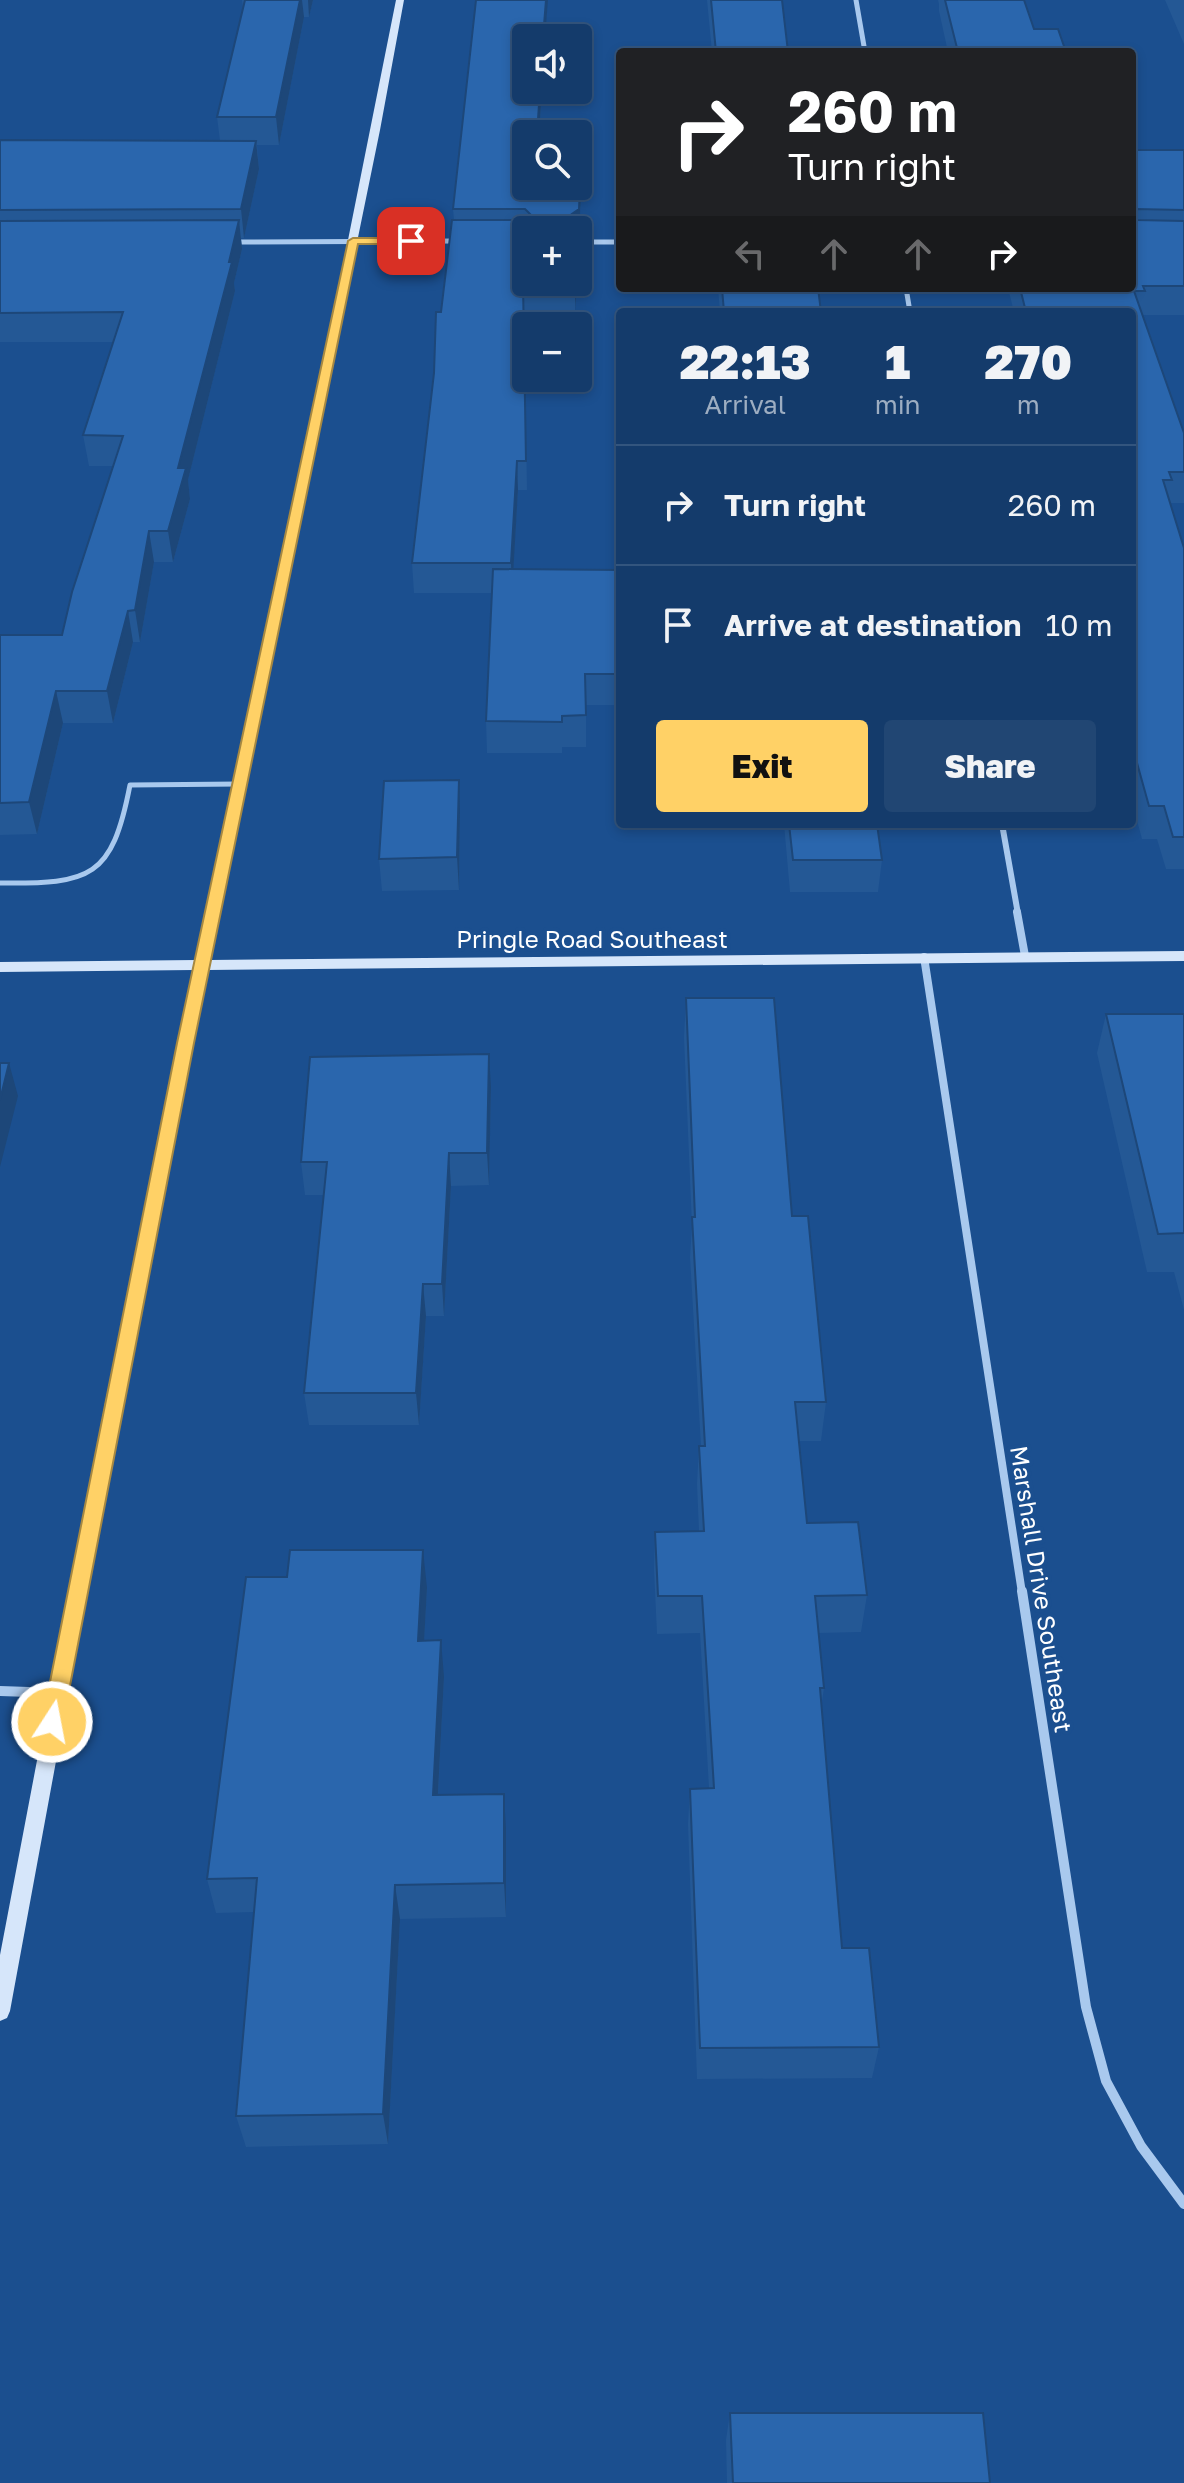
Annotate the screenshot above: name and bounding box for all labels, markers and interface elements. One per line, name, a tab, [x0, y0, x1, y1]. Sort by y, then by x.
map controls	[512, 24, 592, 392]
button: sound	[512, 24, 592, 104]
text: 260 m	[788, 77, 957, 144]
icon: right	[656, 80, 760, 184]
button: search	[512, 120, 592, 200]
text: Turn right	[788, 145, 956, 188]
pin	[377, 207, 445, 275]
button: +	[512, 216, 592, 296]
icon: arrive	[389, 219, 433, 263]
icon: left	[728, 232, 772, 276]
icon: ahead	[812, 232, 856, 276]
icon: ahead	[896, 232, 940, 276]
icon: right	[980, 232, 1024, 276]
button: −	[512, 312, 592, 392]
text: 22:13	[680, 332, 811, 390]
text: 1	[885, 332, 910, 390]
text: 270	[984, 332, 1072, 390]
text: Arrival	[705, 389, 786, 420]
text: min	[875, 389, 921, 420]
text: m	[1017, 389, 1040, 420]
icon: right	[656, 483, 700, 527]
text: Turn right	[724, 487, 866, 523]
text: 260 m	[1008, 487, 1096, 523]
icon: arrive	[656, 603, 700, 647]
text: Arrive at destination	[724, 607, 1021, 643]
text: 10 m	[1045, 607, 1113, 643]
button: Exit	[656, 720, 868, 812]
button: Share	[884, 720, 1096, 812]
street label: Pringle Road Southeast	[456, 924, 728, 953]
street label: Marshall Drive Southeast	[1005, 1444, 1079, 1734]
position arrow	[10, 1680, 94, 1764]

